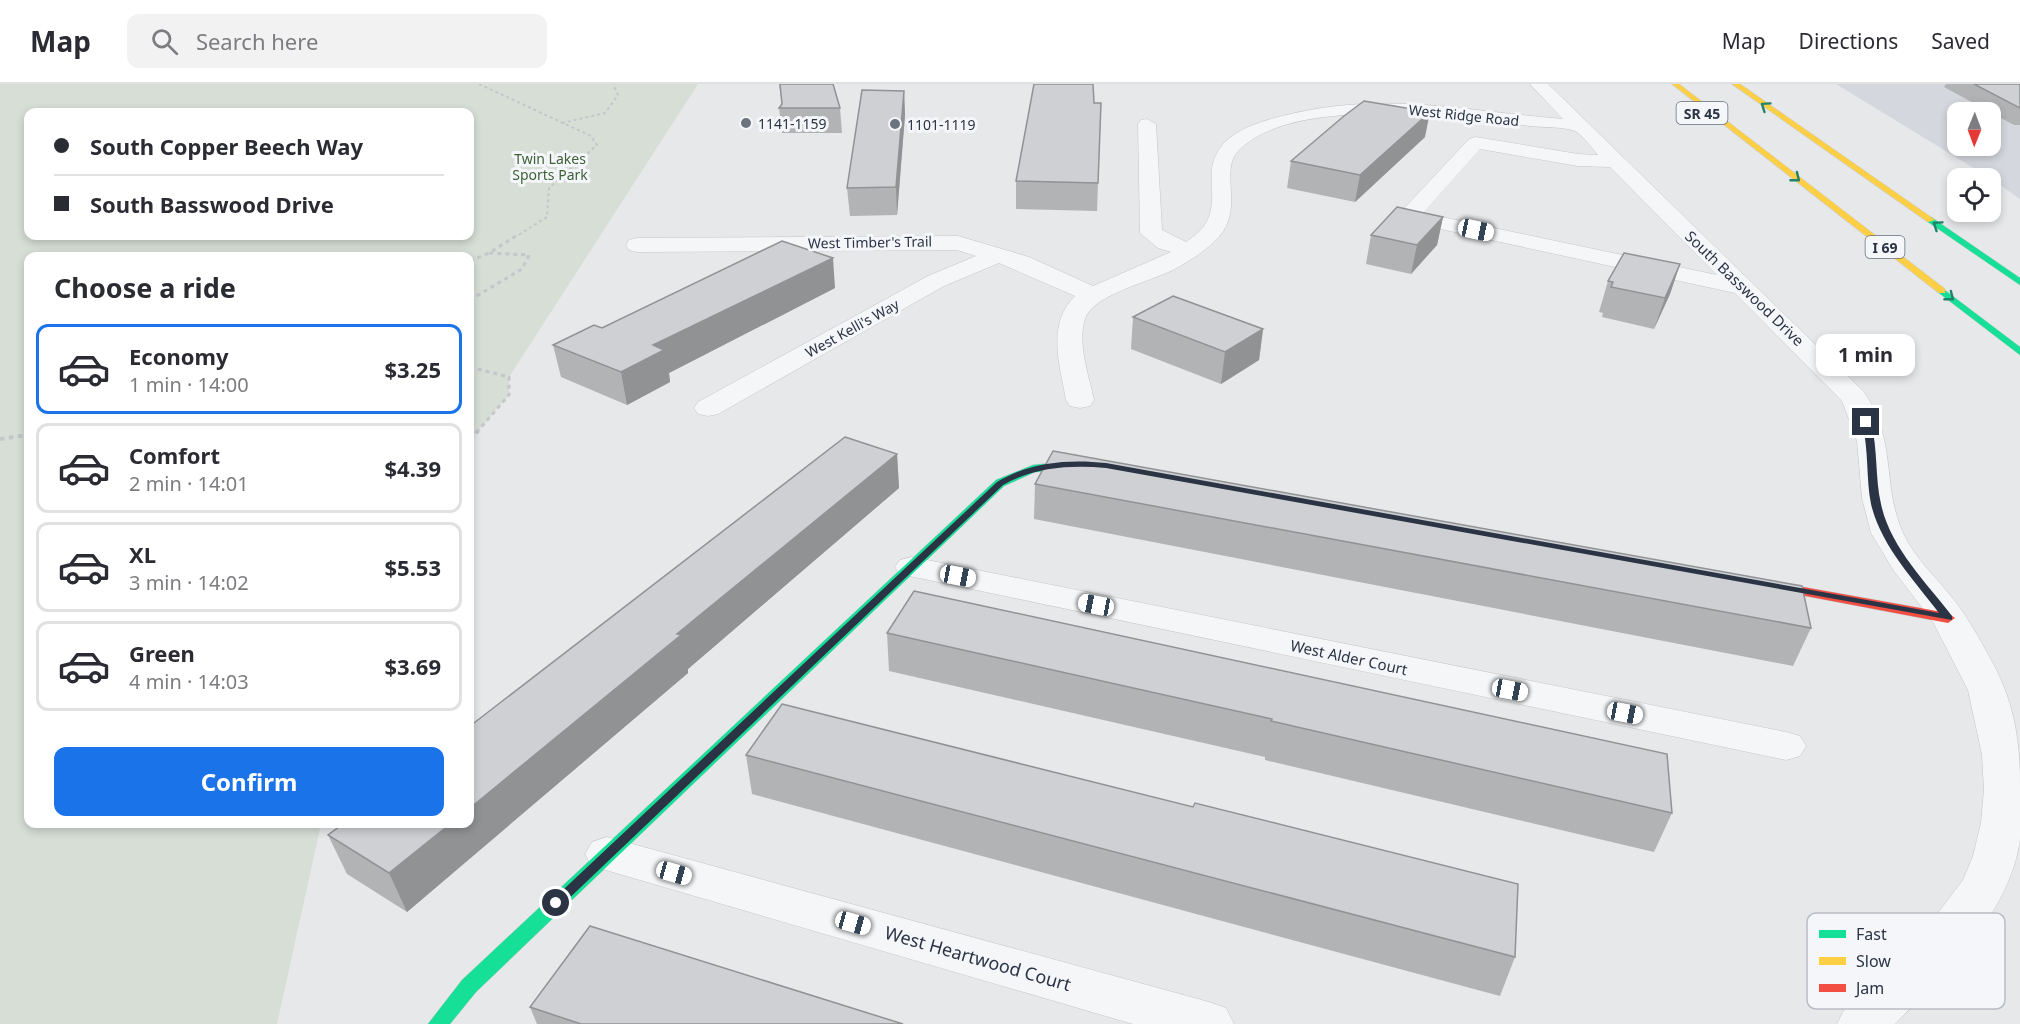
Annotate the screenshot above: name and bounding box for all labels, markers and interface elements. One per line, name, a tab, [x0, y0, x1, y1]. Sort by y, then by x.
search box	[127, 14, 547, 68]
text: Map	[30, 22, 91, 60]
icon: search	[148, 25, 181, 58]
text: Search here	[196, 26, 318, 56]
text: Map	[1722, 27, 1766, 55]
text: Directions	[1799, 27, 1898, 55]
text: Saved	[1931, 27, 1990, 55]
street label: West Ridge Road	[1408, 100, 1520, 130]
road number: SR 45	[1676, 102, 1728, 124]
one-way arrow	[1761, 102, 1772, 113]
north arrow	[1947, 102, 2001, 156]
map controls	[1947, 102, 2001, 222]
place label: 1141-1159	[758, 114, 827, 133]
place label: 1101-1119	[907, 115, 976, 134]
marker: 1141-1159	[739, 116, 753, 130]
marker: 1101-1119	[888, 117, 902, 131]
text: South Copper Beech Way	[90, 131, 363, 161]
park label: Twin Lakes Sports Park	[512, 149, 588, 184]
button: locate	[1947, 168, 2001, 222]
one-way arrow	[1790, 170, 1801, 181]
text: South Basswood Drive	[90, 189, 334, 219]
car	[1457, 217, 1495, 243]
one-way arrow	[1933, 221, 1943, 233]
street label: South Basswood Drive	[1681, 226, 1809, 350]
street label: West Timber's Trail	[808, 231, 932, 253]
road number: I 69	[1866, 236, 1904, 258]
text: Choose a ride	[54, 269, 236, 306]
one-way arrow	[1944, 290, 1955, 301]
street label: West Kelli's Way	[802, 294, 903, 362]
callout: 1 min	[1816, 335, 1916, 377]
text: Economy	[129, 341, 228, 371]
text: 1 min	[1838, 341, 1893, 368]
icon: car	[57, 342, 111, 396]
text: $3.25	[384, 354, 441, 384]
text: 1 min · 14:00	[129, 371, 249, 398]
route end	[1852, 408, 1879, 435]
text: Comfort	[129, 440, 220, 470]
icon: car	[57, 441, 111, 495]
text: $4.39	[384, 453, 441, 483]
text: 2 min · 14:01	[129, 470, 249, 497]
text: XL	[129, 539, 156, 569]
icon: car	[57, 540, 111, 594]
text: $5.53	[384, 552, 441, 582]
car	[939, 564, 977, 588]
text: 3 min · 14:02	[129, 569, 249, 596]
car	[1077, 593, 1115, 617]
street label: West Alder Court	[1289, 635, 1410, 679]
text: Green	[129, 638, 195, 668]
icon: car	[57, 639, 111, 693]
text: $3.69	[384, 651, 441, 681]
text: 4 min · 14:03	[129, 668, 249, 695]
car	[1491, 678, 1529, 702]
car	[1606, 701, 1644, 725]
button: Confirm	[54, 747, 444, 816]
car	[654, 859, 694, 887]
route start	[542, 889, 569, 916]
car	[833, 909, 873, 937]
legend	[1807, 913, 2005, 1009]
street label: West Heartwood Court	[882, 920, 1074, 996]
text: Fast	[1856, 923, 1887, 945]
text: Slow	[1856, 950, 1891, 972]
text: Jam	[1854, 977, 1884, 999]

